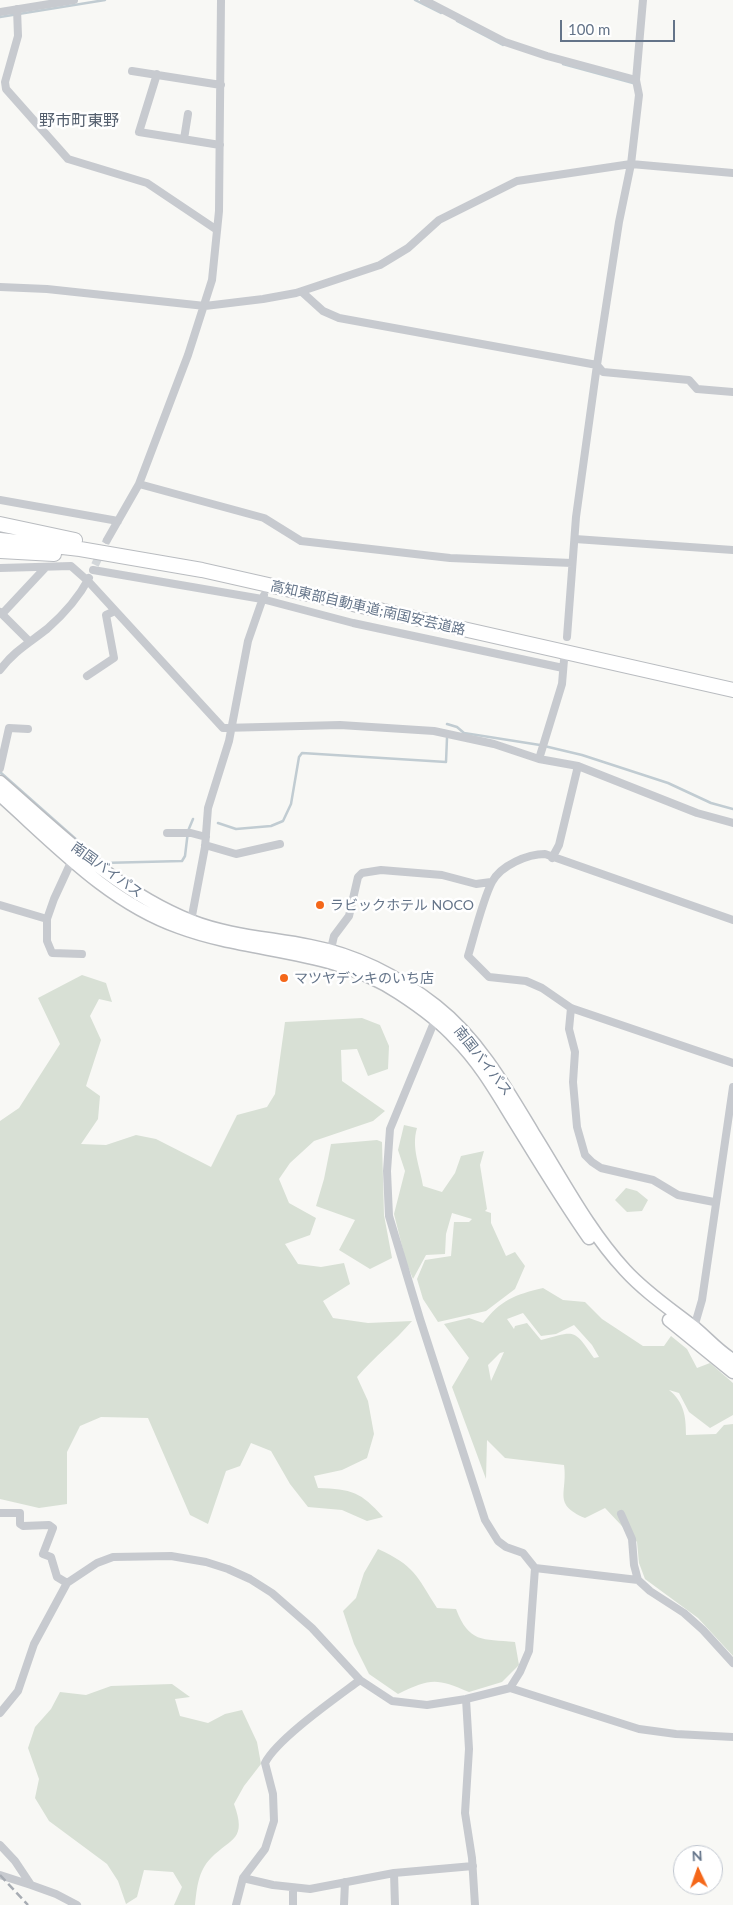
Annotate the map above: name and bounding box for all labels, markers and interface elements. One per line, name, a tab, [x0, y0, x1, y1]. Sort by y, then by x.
scale bar	[563, 10, 678, 42]
text: 100 m	[568, 20, 610, 38]
district label: 野市町東野	[39, 111, 119, 131]
street label: 高知東部自動車道;南国安芸道路	[269, 577, 467, 639]
street label: 南国バイパス	[68, 839, 146, 901]
place label: ラビックホテル NOCO	[330, 897, 474, 913]
marker: ラビックホテル NOCO	[314, 899, 326, 911]
place label: マツヤデンキのいち店	[294, 970, 434, 986]
marker: マツヤデンキのいち店	[278, 972, 290, 984]
street label: 南国バイパス	[451, 1023, 515, 1099]
north arrow	[673, 1845, 723, 1895]
text: N	[691, 1847, 703, 1864]

